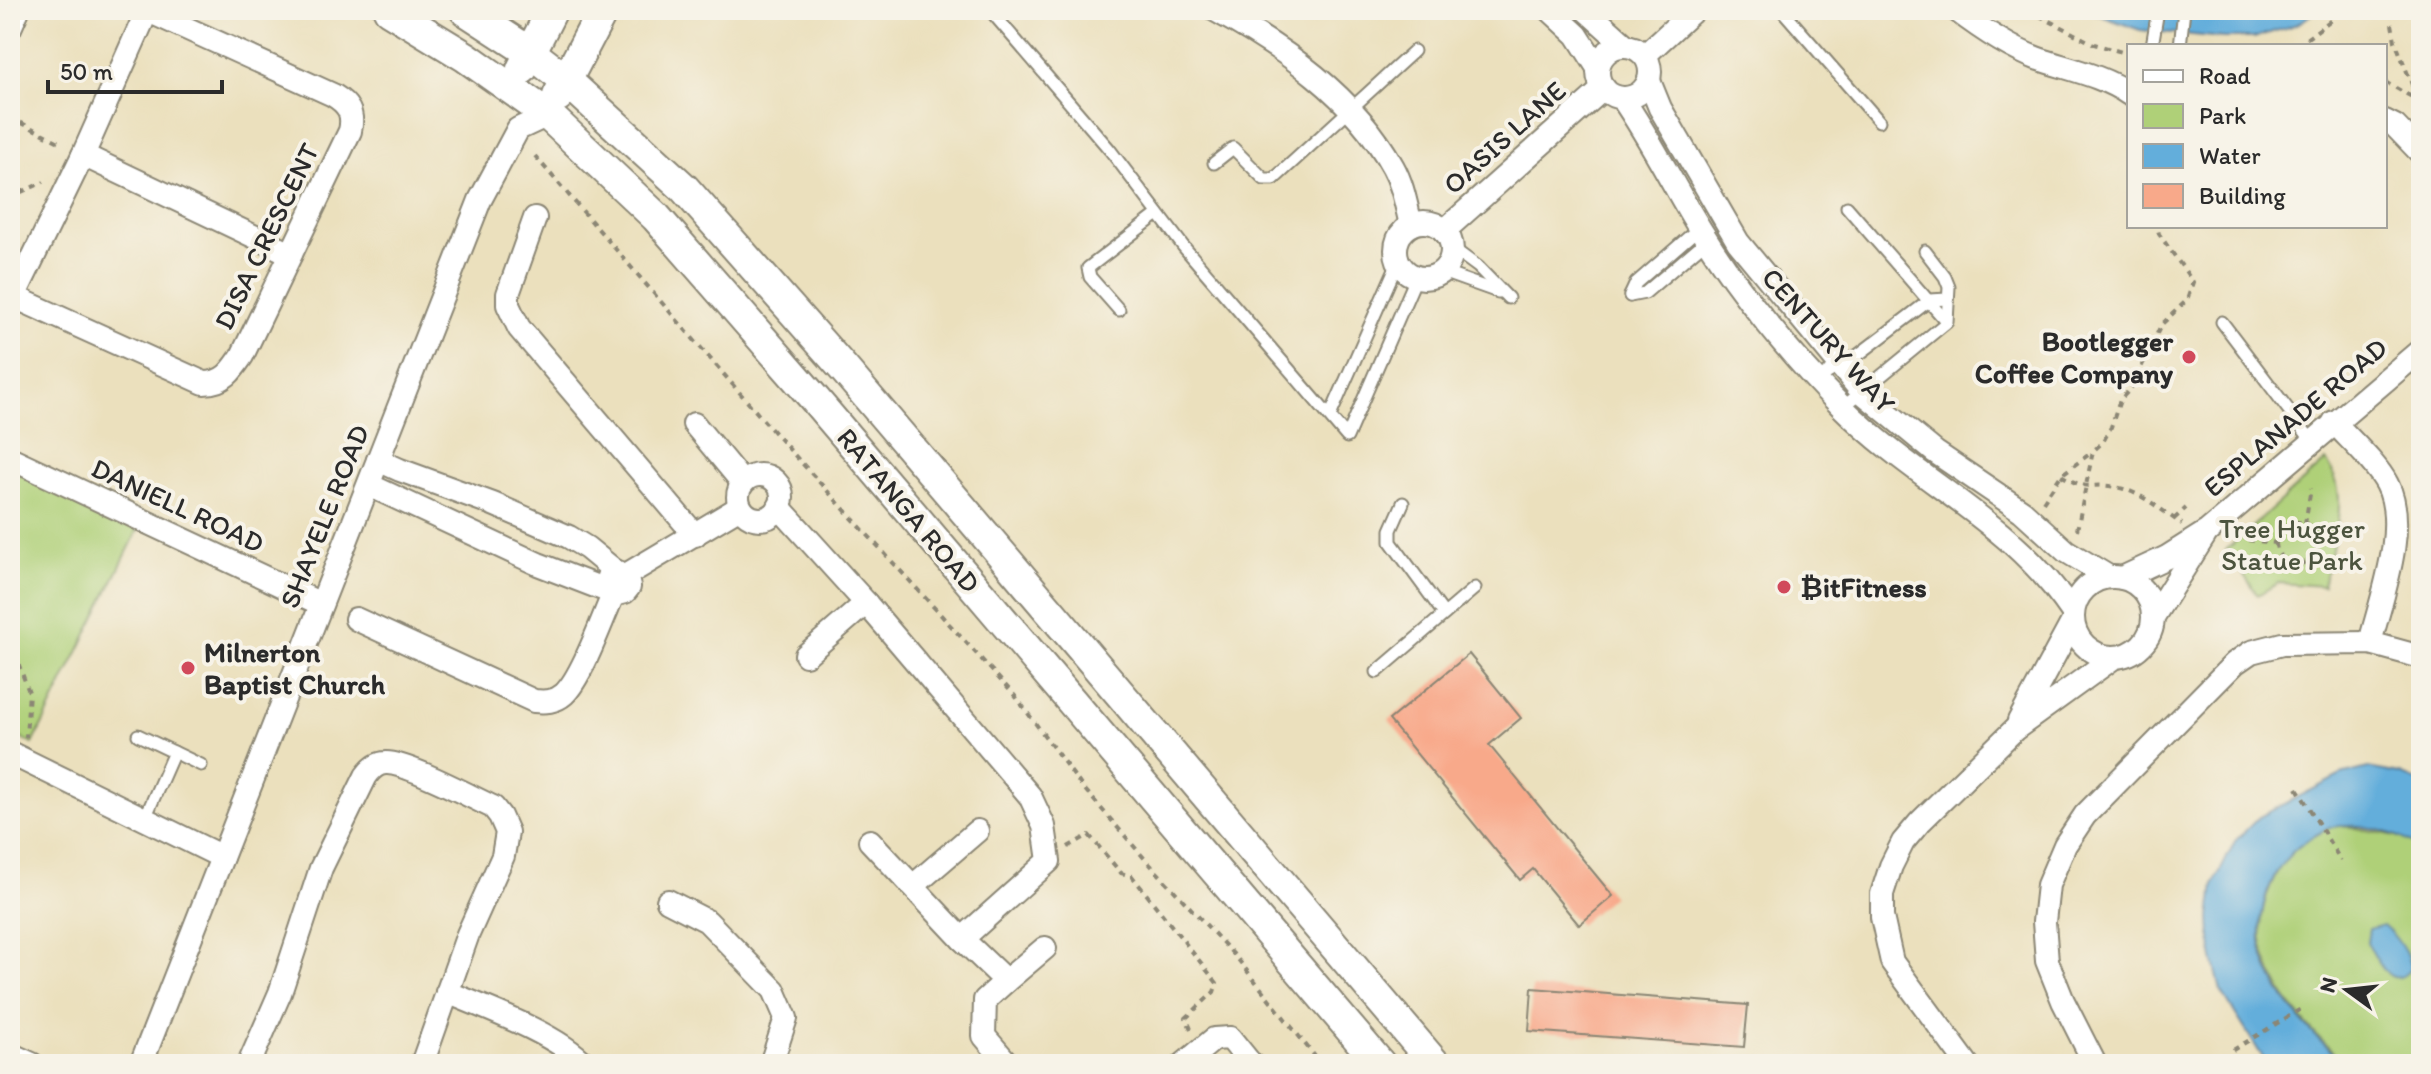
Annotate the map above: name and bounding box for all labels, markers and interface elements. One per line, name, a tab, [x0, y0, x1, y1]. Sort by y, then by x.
scale bar	[48, 44, 222, 94]
legend	[2127, 44, 2387, 228]
text: 50 m	[60, 57, 113, 86]
text: Road	[2199, 61, 2251, 90]
street label: OASIS LANE	[1436, 73, 1572, 201]
text: Park	[2199, 101, 2246, 130]
street label: DISA CRESCENT	[206, 137, 326, 335]
text: Water	[2199, 141, 2261, 170]
text: Building	[2199, 181, 2286, 210]
street label: CENTURY WAY	[1755, 260, 1903, 420]
place label: Bootlegger Coffee Company	[1975, 324, 2174, 390]
street label: ESPLANADE ROAD	[2196, 330, 2394, 504]
marker: Bootlegger Coffee Company	[2180, 348, 2198, 366]
street label: SHAYELE ROAD	[272, 419, 376, 613]
street label: RATANGA ROAD	[830, 421, 988, 599]
street label: DANIELL ROAD	[86, 450, 270, 560]
park label: Tree Hugger Statue Park	[2219, 511, 2365, 577]
place label: ₿itFitness	[1800, 570, 1927, 604]
marker: ₿itFitness	[1775, 578, 1793, 596]
place label: Milnerton Baptist Church	[204, 635, 386, 701]
marker: Milnerton Baptist Church	[179, 659, 197, 677]
north arrow	[2307, 950, 2387, 1030]
text: N	[2313, 974, 2343, 996]

